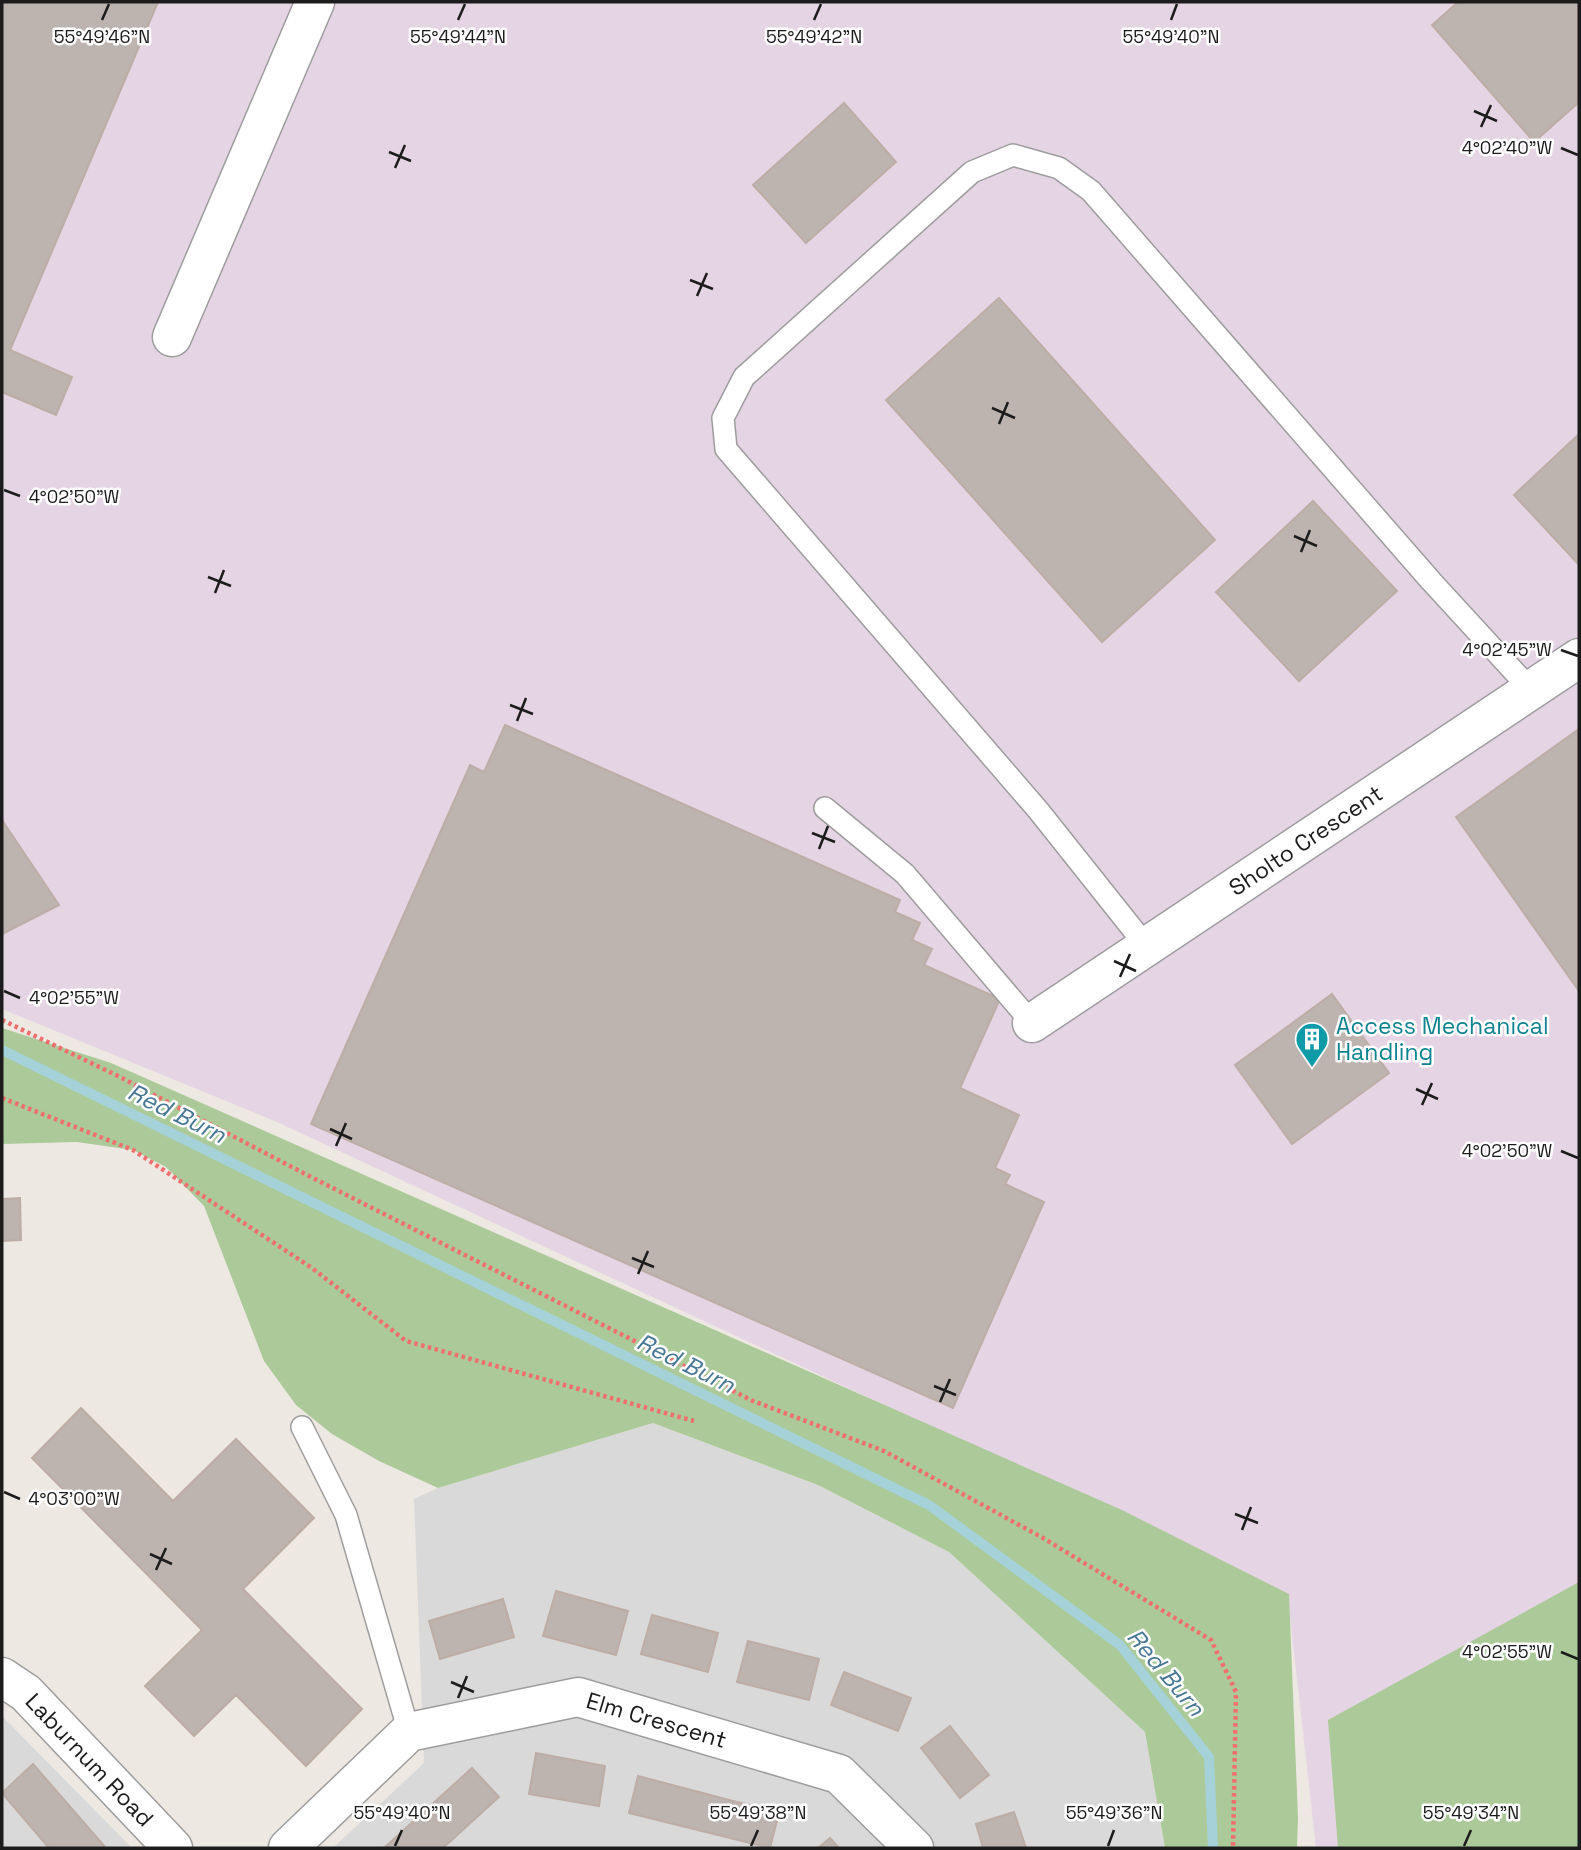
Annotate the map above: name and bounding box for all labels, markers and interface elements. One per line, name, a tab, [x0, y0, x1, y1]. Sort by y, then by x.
text: 55°49'46"N	[54, 25, 150, 48]
text: 55°49'44"N	[410, 25, 506, 48]
text: 55°49'42"N	[766, 25, 862, 48]
text: 55°49'40"N	[1123, 25, 1219, 48]
text: 4°02'40"W	[1462, 136, 1552, 159]
text: 4°02'50"W	[29, 485, 120, 508]
text: 4°02'45"W	[1462, 638, 1552, 661]
street label: Sholto Crescent	[1223, 778, 1388, 903]
text: 4°02'55"W	[29, 986, 119, 1009]
place label: Access Mechanical Handling	[1336, 1011, 1549, 1067]
building icon: Access Mechanical Handling	[1293, 1020, 1331, 1069]
water label: Red Burn	[123, 1076, 232, 1151]
text: 4°02'50"W	[1462, 1139, 1553, 1162]
water label: Red Burn	[632, 1326, 741, 1401]
text: 4°03'00"W	[28, 1487, 120, 1510]
water label: Red Burn	[1120, 1622, 1213, 1723]
text: 4°02'55"W	[1462, 1640, 1552, 1663]
street label: Elm Crescent	[583, 1685, 730, 1755]
street label: Laburnum Road	[19, 1687, 160, 1833]
text: 55°49'40"N	[354, 1801, 450, 1824]
text: 55°49'38"N	[710, 1801, 806, 1824]
text: 55°49'36"N	[1066, 1801, 1162, 1824]
text: 55°49'34"N	[1423, 1801, 1519, 1824]

